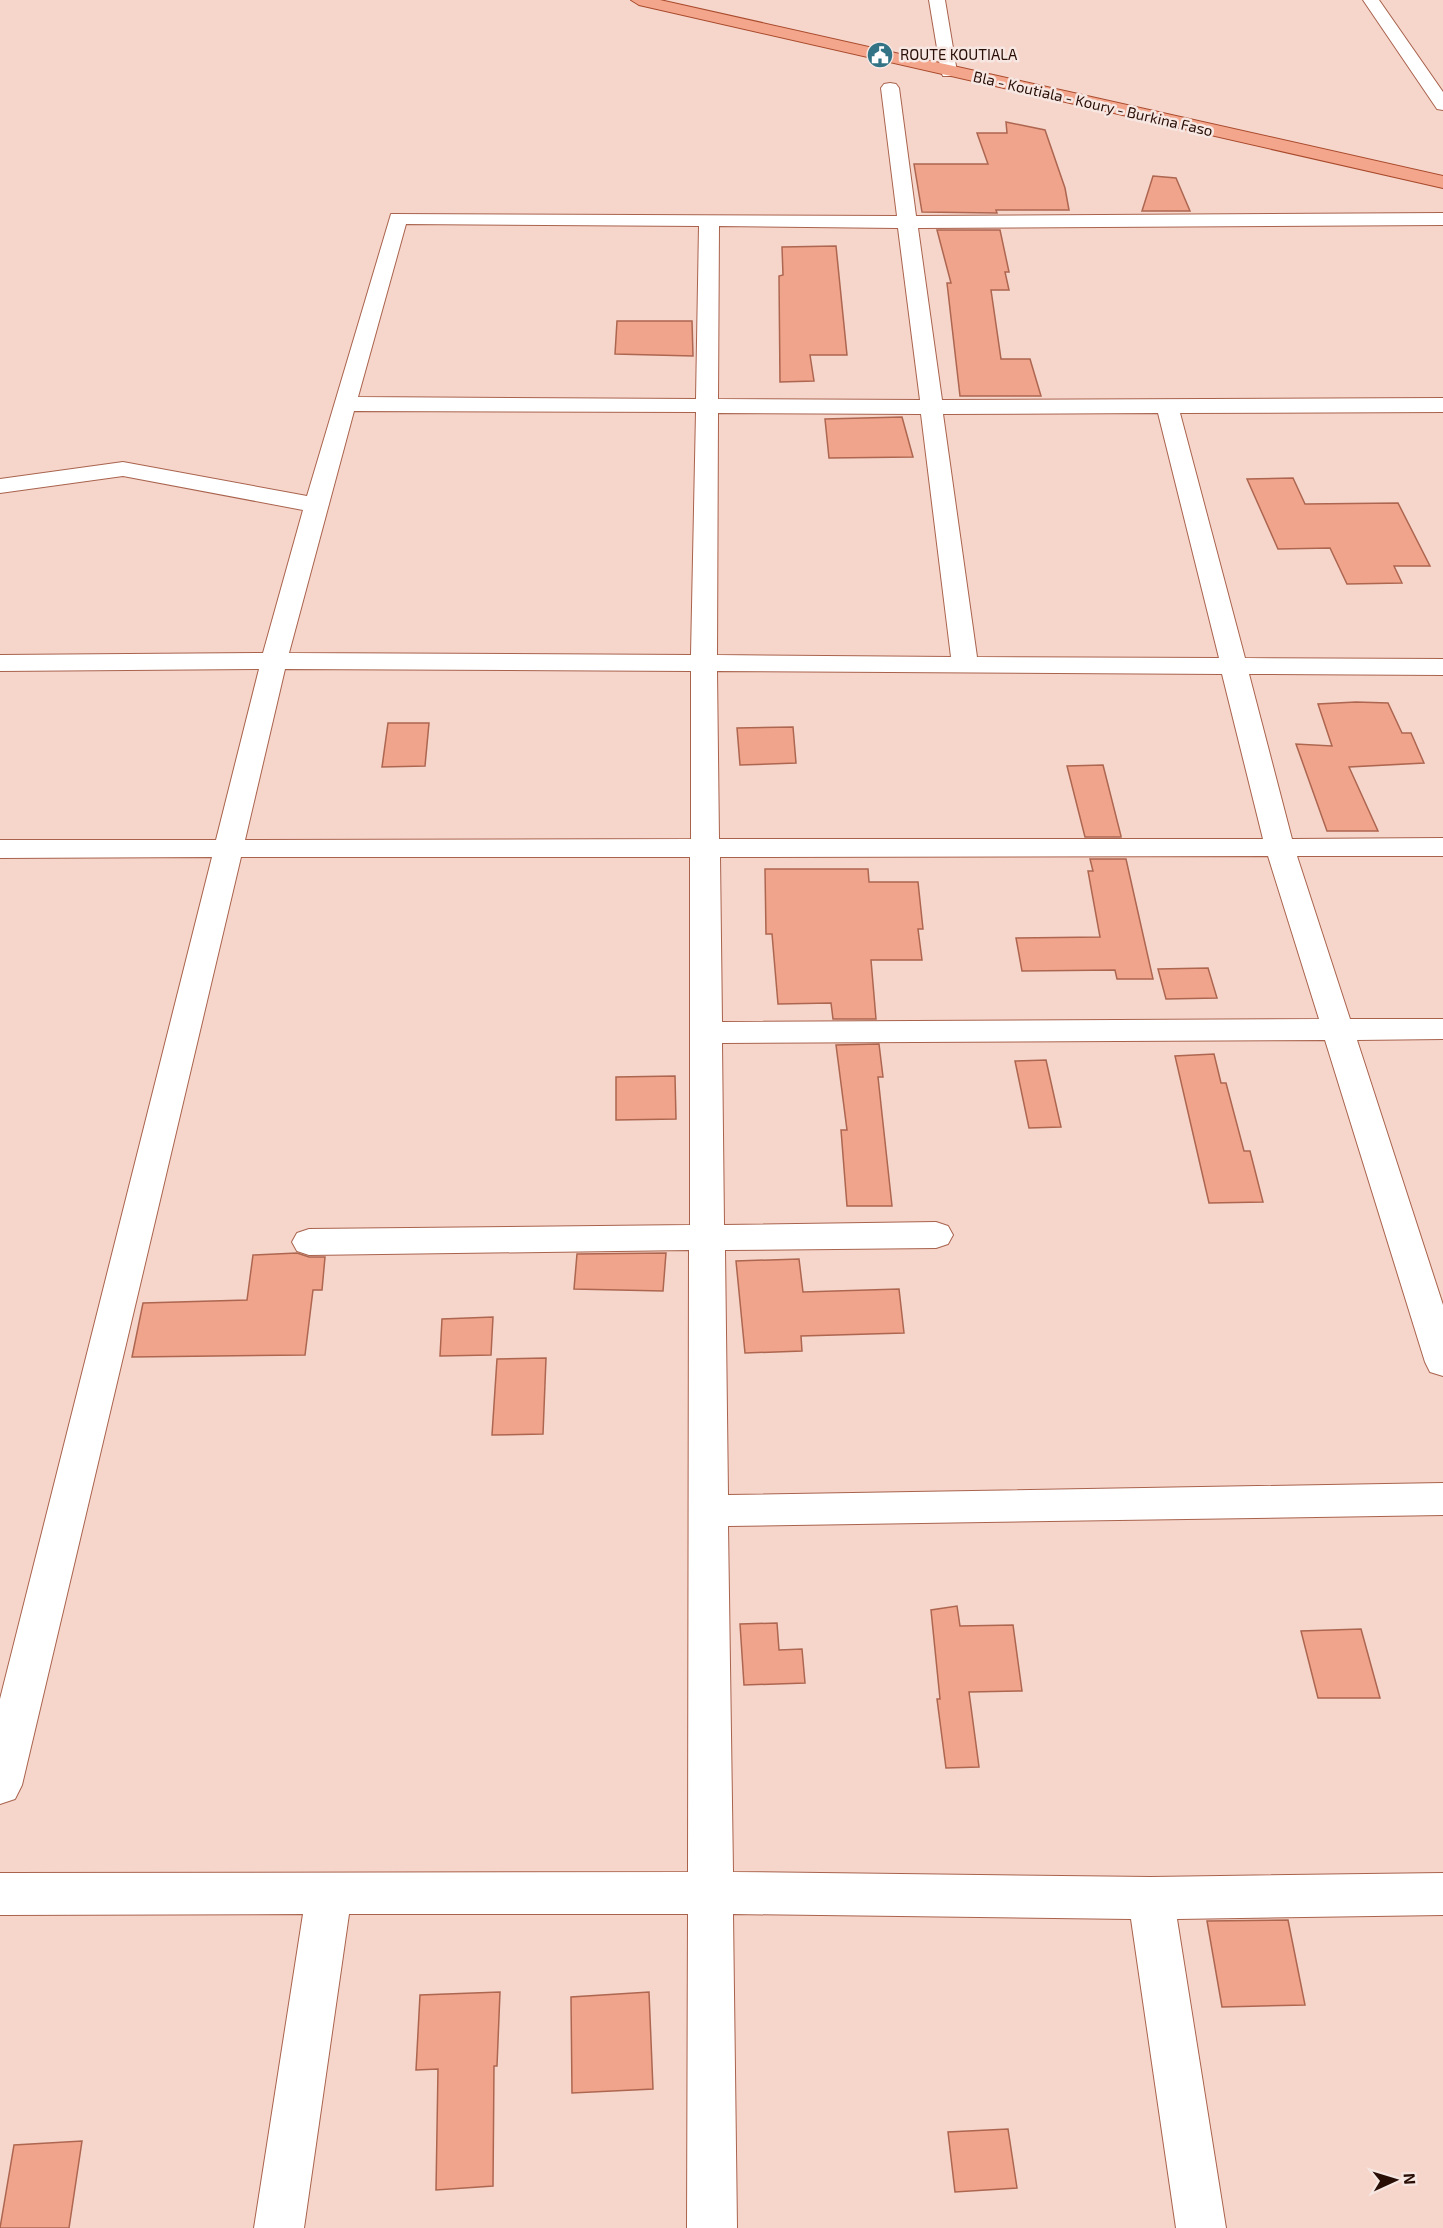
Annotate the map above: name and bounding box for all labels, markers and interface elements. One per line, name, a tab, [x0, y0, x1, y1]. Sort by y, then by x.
public building icon: ROUTE KOUTIALA	[865, 40, 895, 70]
place label: ROUTE KOUTIALA	[900, 45, 1018, 63]
street label: Bla - Koutiala - Koury - Burkina Faso	[972, 67, 1215, 139]
north arrow	[1365, 2150, 1425, 2210]
text: N	[1401, 2172, 1420, 2185]

